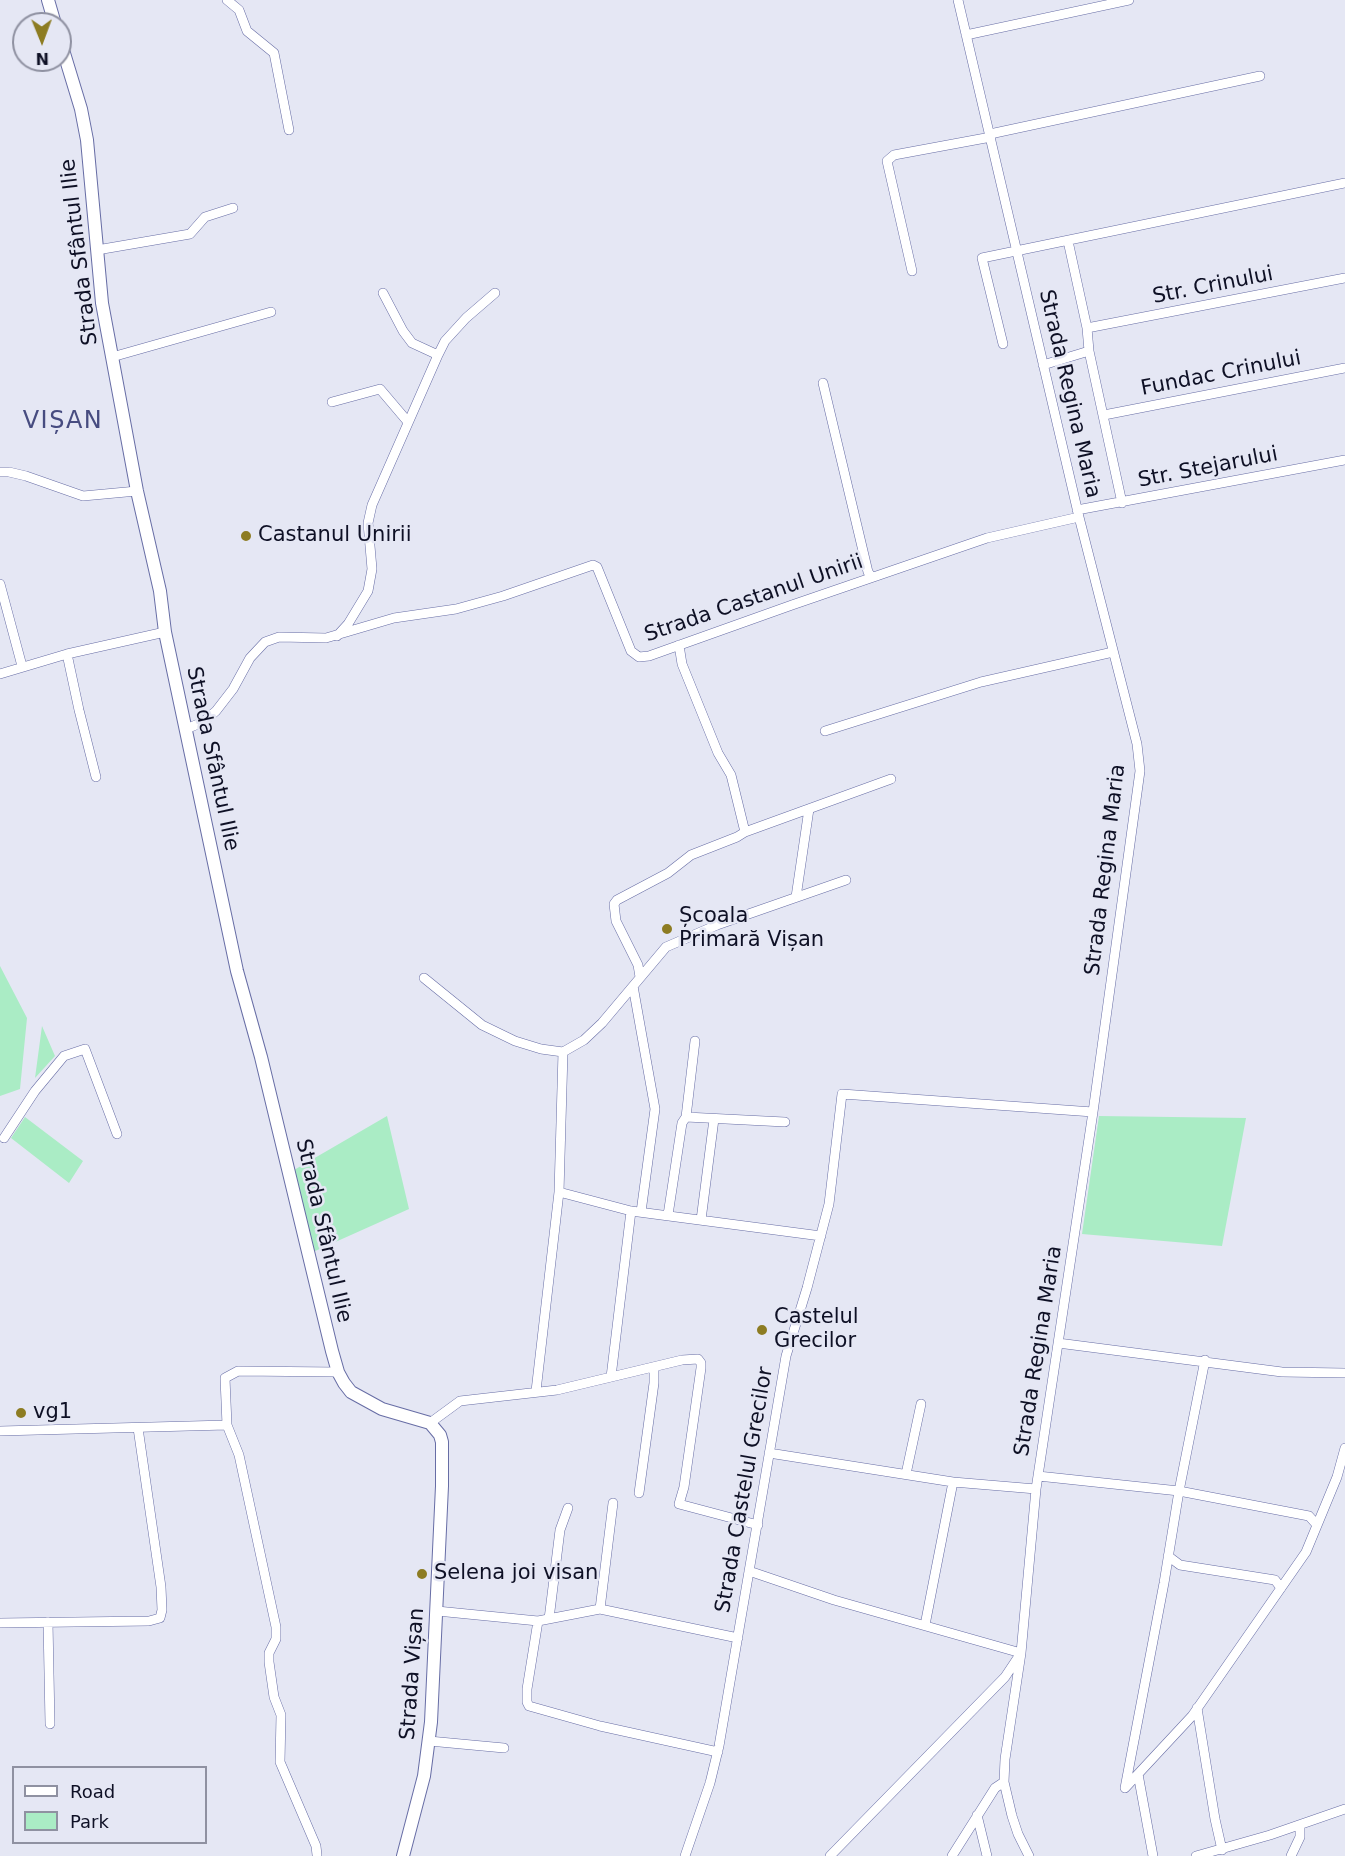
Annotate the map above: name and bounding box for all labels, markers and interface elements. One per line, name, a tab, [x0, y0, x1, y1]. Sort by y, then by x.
north arrow	[12, 12, 72, 72]
text: N	[35, 49, 49, 68]
street label: Strada Sfântul Ilie	[56, 157, 104, 347]
street label: Str. Crinului	[1151, 262, 1275, 310]
street label: Strada Regina Maria	[1033, 287, 1105, 501]
street label: Fundac Crinului	[1139, 346, 1303, 402]
district label: VIȘAN	[23, 408, 103, 436]
street label: Str. Stejarului	[1136, 442, 1280, 494]
place label: Castanul Unirii	[258, 523, 412, 549]
marker: Castanul Unirii	[239, 529, 253, 543]
street label: Strada Castanul Unirii	[641, 550, 867, 648]
street label: Strada Sfântul Ilie	[180, 665, 244, 853]
street label: Strada Regina Maria	[1081, 763, 1131, 977]
place label: Școala Primară Vișan	[679, 904, 824, 954]
marker: Școala Primară Vișan	[660, 922, 674, 936]
street label: Strada Sfântul Ilie	[290, 1137, 356, 1325]
street label: Strada Regina Maria	[1010, 1244, 1068, 1458]
place label: Castelul Grecilor	[774, 1305, 859, 1355]
marker: Castelul Grecilor	[755, 1323, 769, 1337]
street label: Strada Castelul Grecilor	[711, 1365, 779, 1615]
place label: vg1	[33, 1400, 72, 1426]
marker: vg1	[14, 1406, 28, 1420]
place label: Selena joi visan	[434, 1561, 598, 1587]
marker: Selena joi visan	[415, 1567, 429, 1581]
street label: Strada Vișan	[396, 1607, 430, 1741]
legend	[12, 1766, 207, 1844]
text: Road	[70, 1781, 115, 1802]
text: Park	[70, 1811, 109, 1832]

